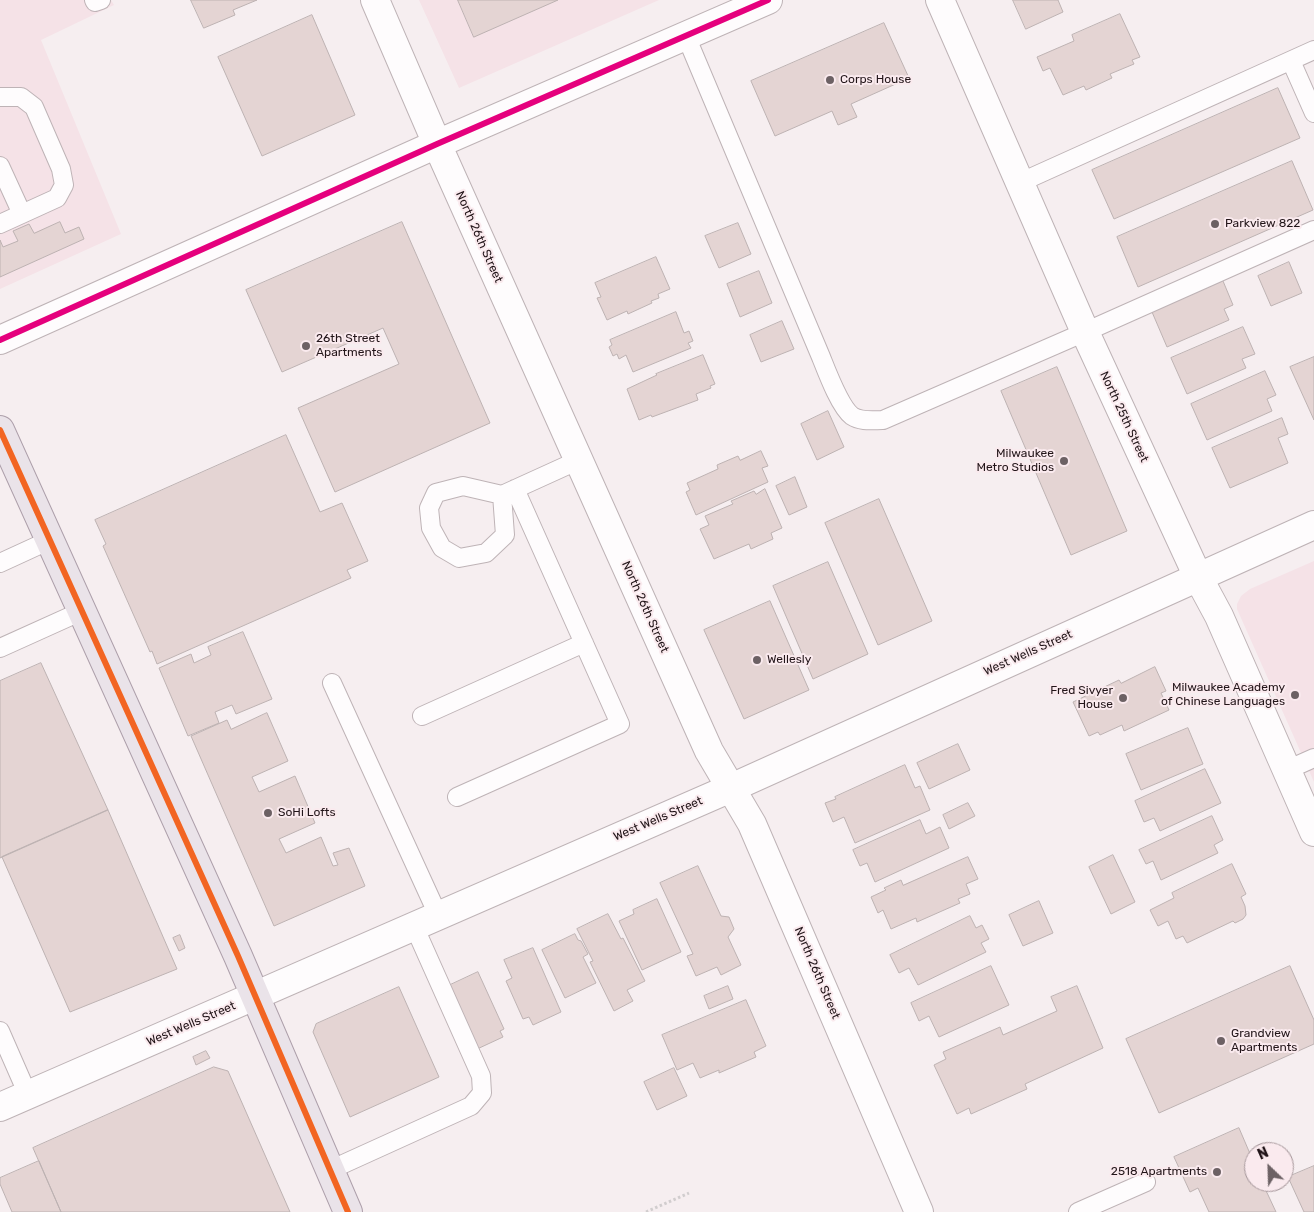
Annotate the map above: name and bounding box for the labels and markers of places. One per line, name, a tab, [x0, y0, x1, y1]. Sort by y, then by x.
place label: Corps House	[840, 73, 911, 87]
marker: Corps House	[824, 74, 836, 86]
place label: Parkview 822	[1225, 217, 1300, 231]
marker: Parkview 822	[1209, 218, 1221, 230]
place label: 26th Street Apartments	[316, 332, 382, 360]
marker: 26th Street Apartments	[300, 340, 312, 352]
place label: Milwaukee Metro Studios	[976, 447, 1054, 475]
marker: Milwaukee Metro Studios	[1058, 455, 1070, 467]
place label: Wellesly	[767, 653, 811, 667]
marker: Wellesly	[751, 654, 763, 666]
place label: Milwaukee Academy of Chinese Languages	[1161, 681, 1285, 709]
place label: Fred Sivyer House	[1050, 684, 1113, 712]
marker: Milwaukee Academy of Chinese Languages	[1289, 689, 1301, 701]
marker: Fred Sivyer House	[1117, 692, 1129, 704]
place label: SoHi Lofts	[278, 806, 336, 820]
marker: SoHi Lofts	[262, 807, 274, 819]
place label: Grandview Apartments	[1231, 1027, 1297, 1055]
marker: Grandview Apartments	[1215, 1035, 1227, 1047]
place label: 2518 Apartments	[1111, 1165, 1207, 1179]
marker: 2518 Apartments	[1211, 1166, 1223, 1178]

